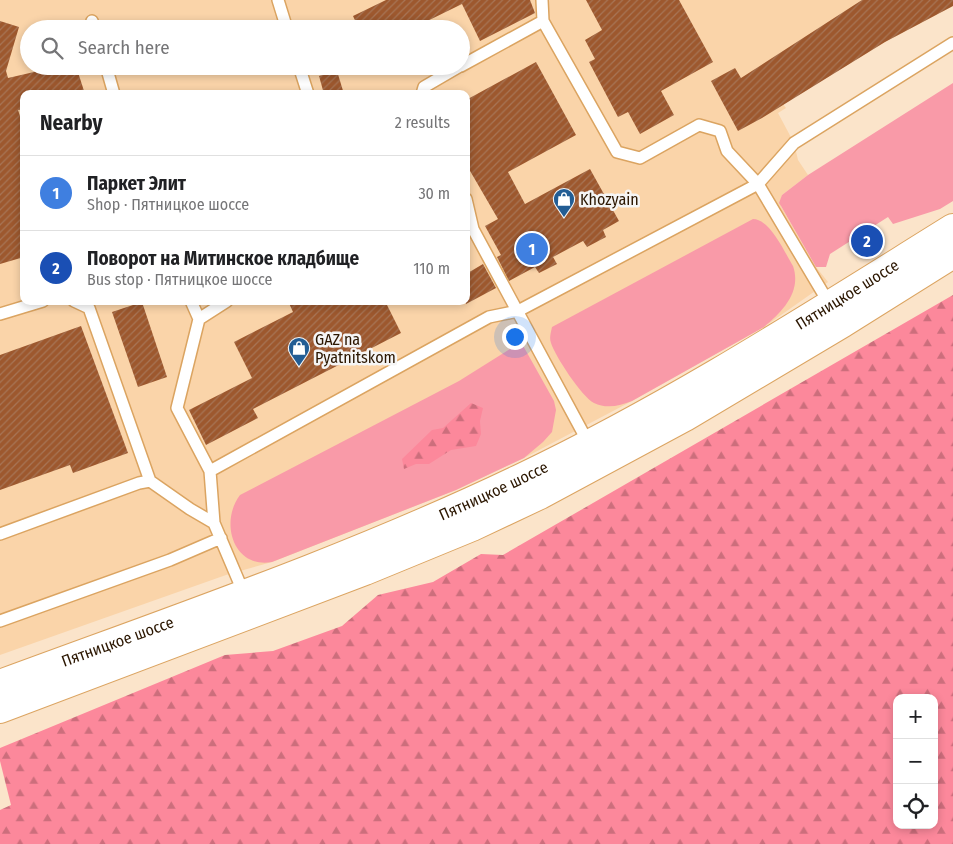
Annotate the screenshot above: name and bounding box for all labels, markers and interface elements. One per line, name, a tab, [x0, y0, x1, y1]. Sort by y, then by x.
search box	[20, 20, 470, 75]
icon: search	[38, 34, 66, 62]
text: Search here	[78, 36, 170, 59]
text: Nearby	[40, 110, 102, 136]
text: 2 results	[395, 113, 450, 132]
text: Паркет Элит	[87, 172, 186, 195]
text: 1	[53, 184, 59, 203]
text: 30 m	[418, 184, 450, 203]
shop icon: Khozyain	[552, 187, 576, 218]
place label: Khozyain	[580, 190, 639, 209]
text: Shop · Пятницкое шоссе	[87, 195, 249, 214]
pin: 2	[851, 222, 883, 260]
pin: 1	[516, 230, 548, 268]
text: Поворот на Митинское кладбище	[87, 247, 359, 270]
street label: Пятницкое шоссе	[792, 255, 902, 333]
text: 2	[52, 259, 60, 278]
text: 110 m	[413, 259, 450, 278]
text: Bus stop · Пятницкое шоссе	[87, 270, 272, 289]
your location	[502, 324, 528, 350]
place label: GAZ na Pyatnitskom	[315, 330, 396, 367]
shop icon: GAZ na Pyatnitskom	[287, 336, 311, 367]
street label: Пятницкое шоссе	[436, 457, 551, 524]
street label: Пятницкое шоссе	[59, 612, 176, 670]
map controls	[893, 694, 938, 829]
button: +	[893, 694, 938, 739]
button: −	[893, 739, 938, 784]
button: locate	[893, 784, 938, 829]

